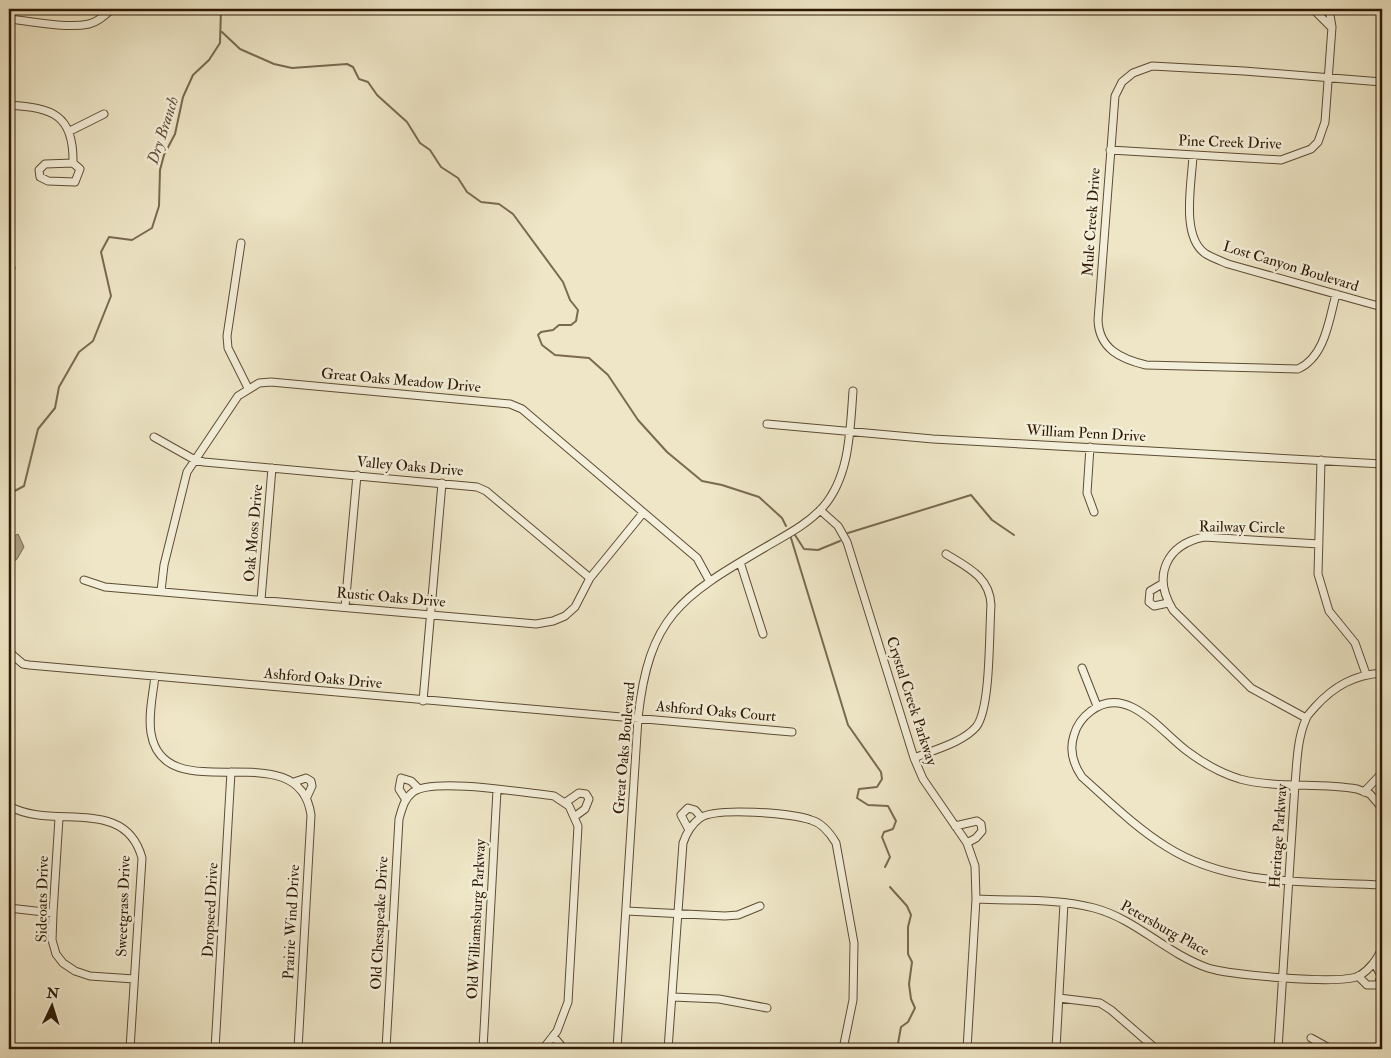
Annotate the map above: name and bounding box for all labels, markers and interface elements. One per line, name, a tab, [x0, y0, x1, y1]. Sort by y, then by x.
water label: Dry Branch	[142, 94, 183, 167]
street label: Pine Creek Drive	[1178, 131, 1282, 154]
street label: Mule Creek Drive	[1078, 167, 1105, 277]
street label: Lost Canyon Boulevard	[1221, 237, 1362, 296]
street label: Great Oaks Meadow Drive	[320, 364, 482, 397]
street label: William Penn Drive	[1025, 421, 1146, 446]
street label: Valley Oaks Drive	[356, 452, 464, 481]
street label: Oak Moss Drive	[240, 483, 267, 583]
street label: Railway Circle	[1199, 517, 1285, 538]
street label: Rustic Oaks Drive	[336, 583, 446, 612]
street label: Crystal Creek Parkway	[882, 634, 941, 768]
street label: Ashford Oaks Drive	[262, 664, 383, 693]
street label: Great Oaks Boulevard	[609, 681, 640, 815]
street label: Ashford Oaks Court	[654, 697, 777, 726]
street label: Heritage Parkway	[1265, 783, 1292, 889]
street label: Old Williamsburg Parkway	[463, 838, 490, 1000]
street label: Sideoats Drive	[32, 855, 53, 943]
street label: Sweetgrass Drive	[112, 855, 135, 957]
street label: Old Chesapeake Drive	[367, 856, 393, 990]
street label: Dropseed Drive	[199, 862, 223, 958]
street label: Prairie Wind Drive	[279, 864, 304, 980]
street label: Petersburg Place	[1117, 896, 1213, 961]
north arrow	[28, 980, 78, 1030]
text: N	[45, 985, 60, 1002]

